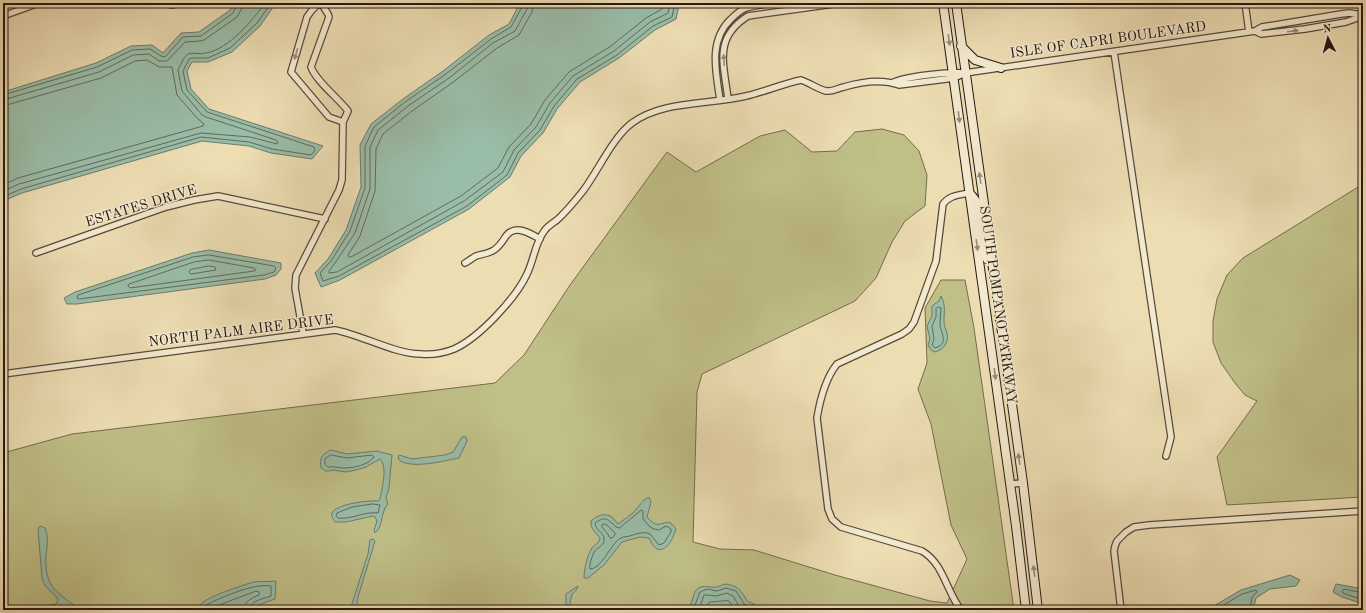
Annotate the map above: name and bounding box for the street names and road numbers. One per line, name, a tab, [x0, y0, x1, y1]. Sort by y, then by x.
street label: ISLE OF CAPRI BOULEVARD	[1009, 19, 1207, 61]
street label: ESTATES DRIVE	[84, 182, 198, 230]
street label: SOUTH POMPANO PARKWAY	[977, 205, 1019, 405]
street label: NORTH PALM AIRE DRIVE	[148, 313, 334, 349]

